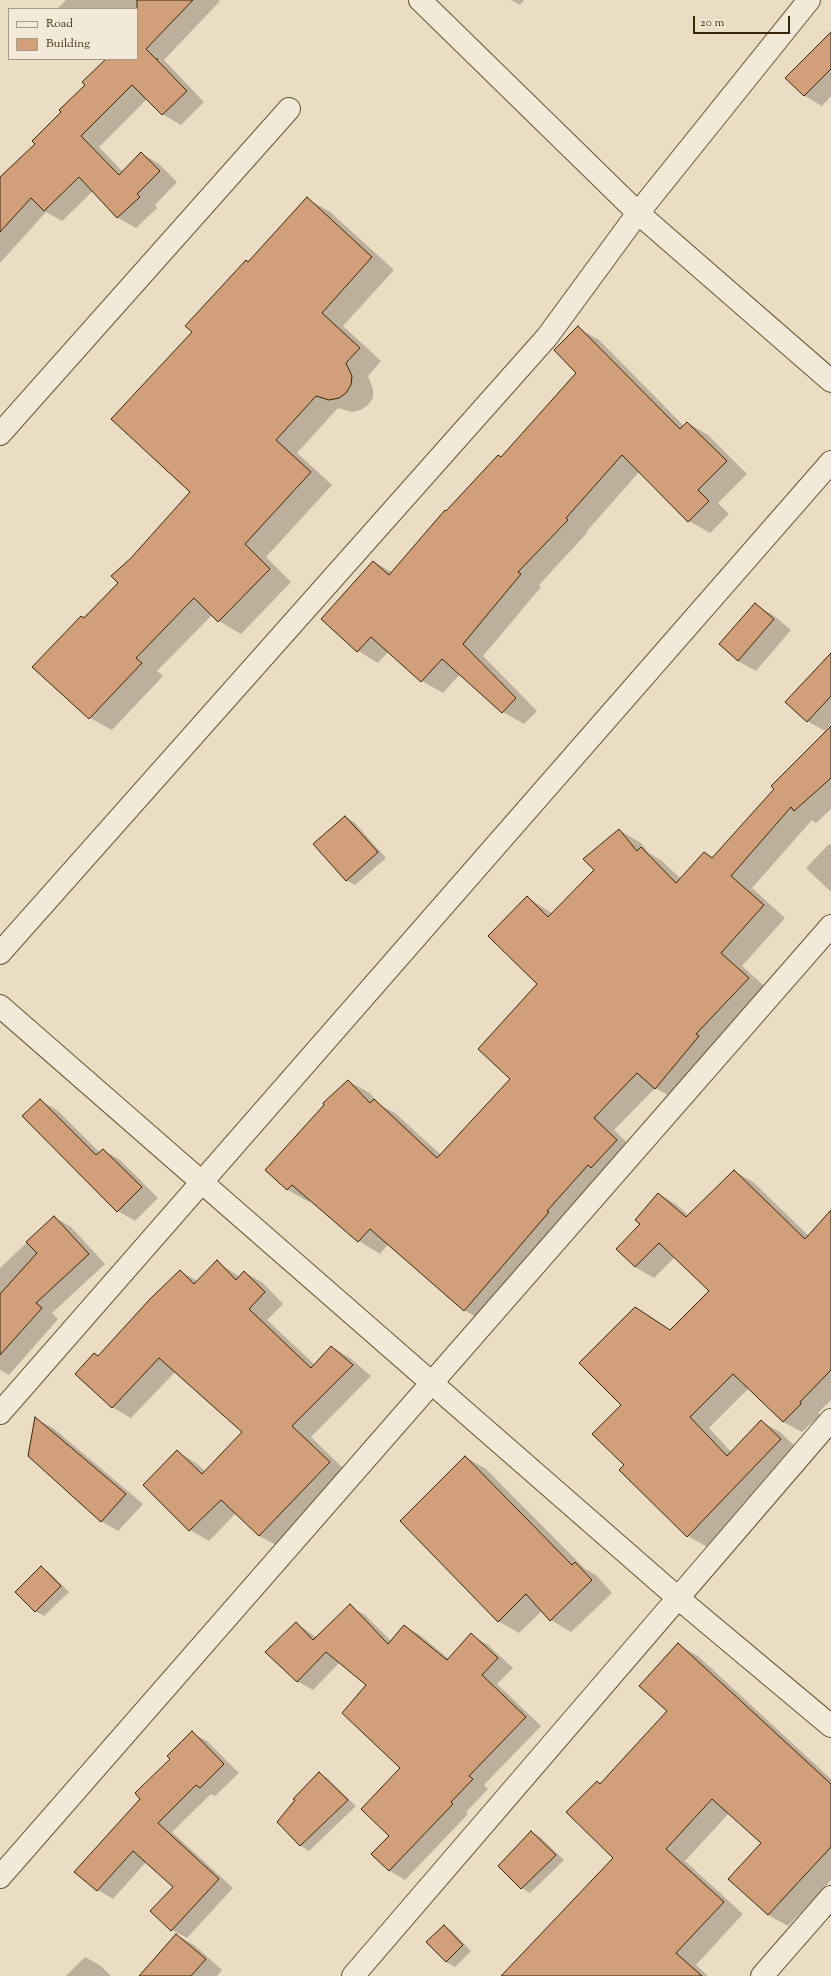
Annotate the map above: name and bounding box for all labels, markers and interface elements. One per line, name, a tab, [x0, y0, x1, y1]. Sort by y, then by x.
legend	[8, 8, 138, 60]
scale bar	[695, 8, 792, 34]
text: 20 m	[700, 14, 724, 32]
text: Road	[46, 15, 73, 33]
text: Building	[46, 35, 90, 53]

